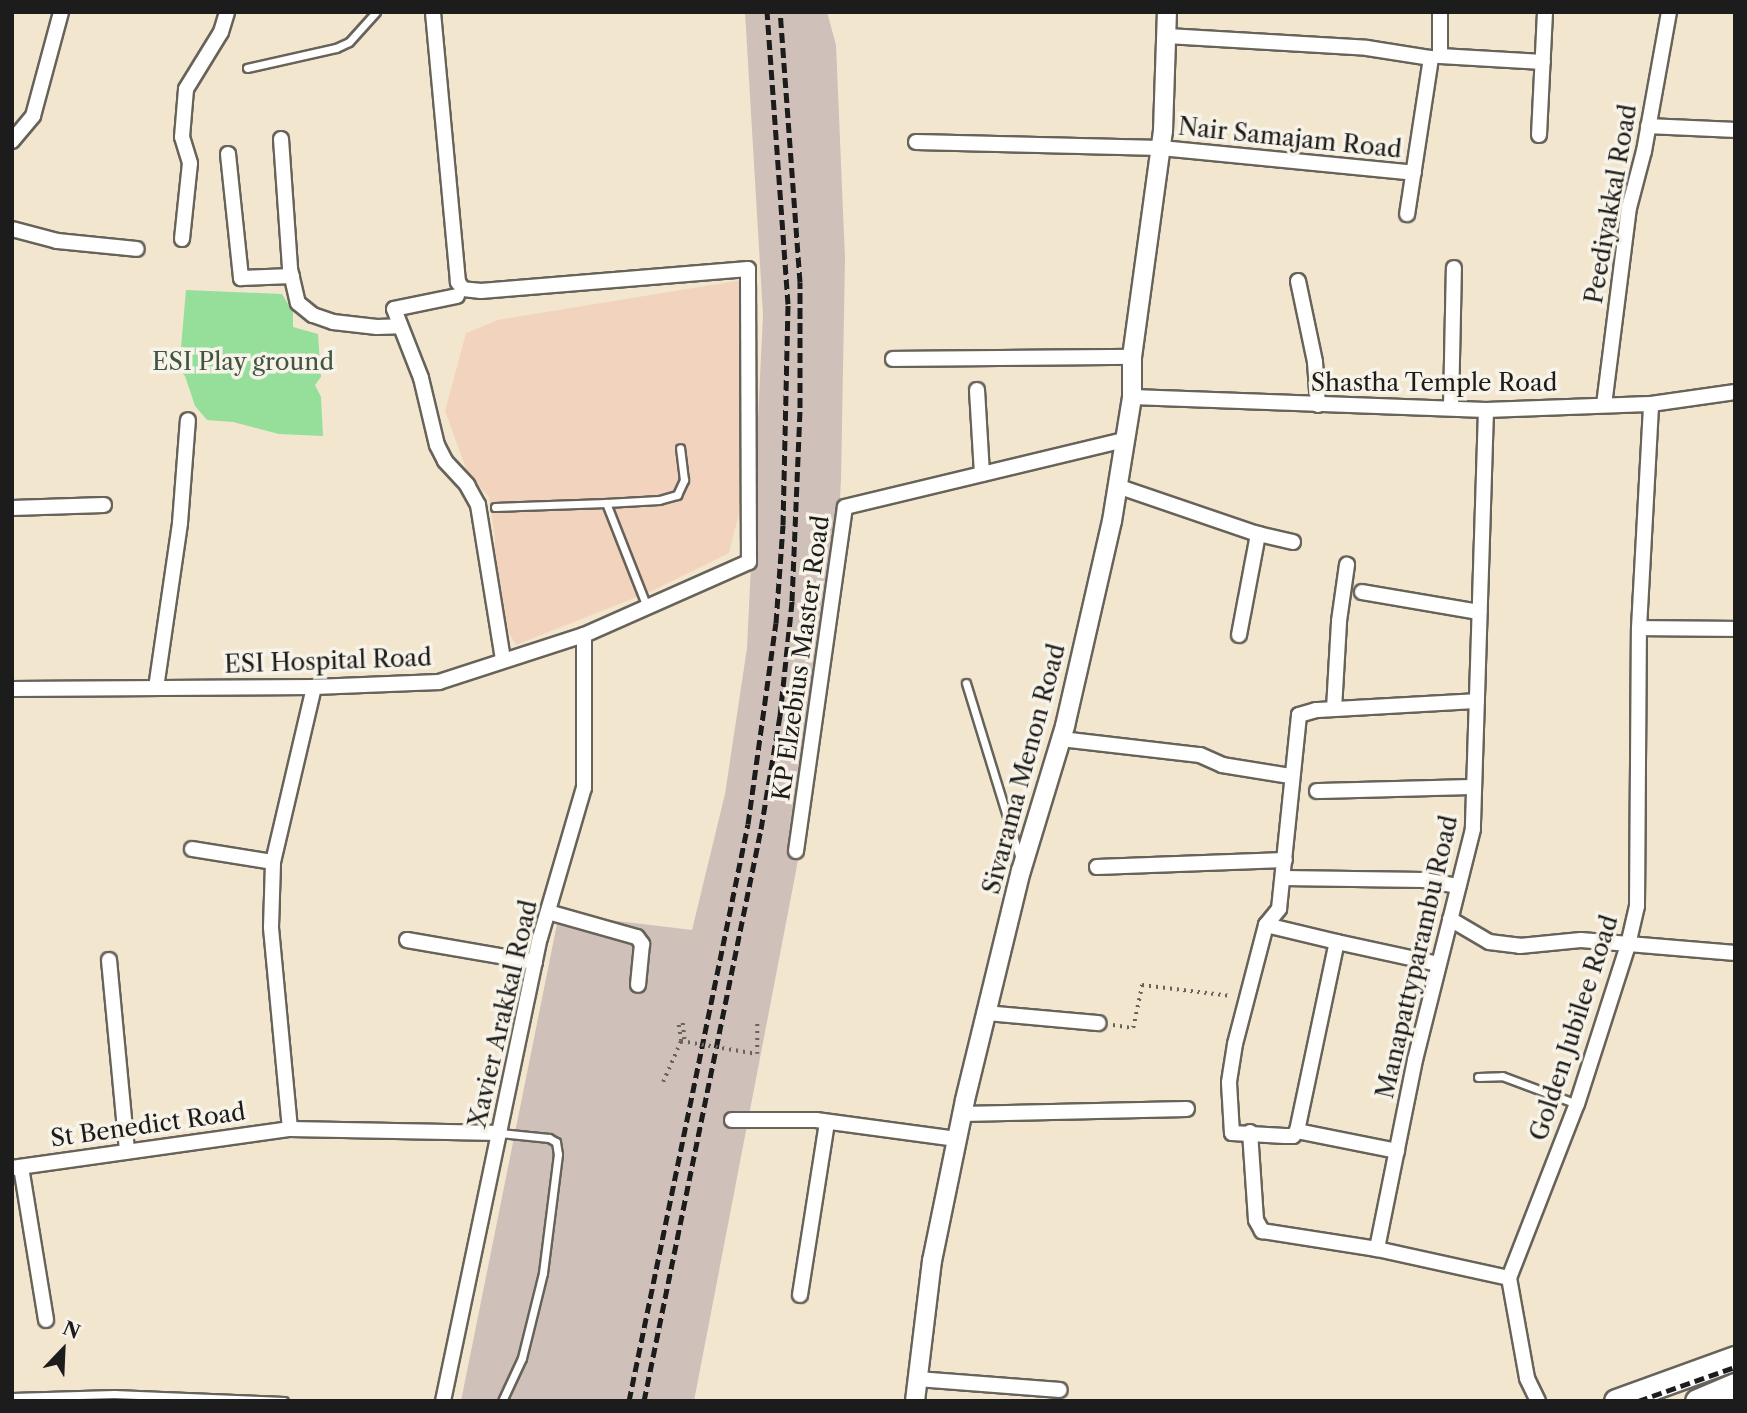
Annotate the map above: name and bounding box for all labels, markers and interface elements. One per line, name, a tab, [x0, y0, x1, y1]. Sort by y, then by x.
street label: Peediyakkal Road	[1579, 102, 1643, 306]
street label: Nair Samajam Road	[1177, 112, 1403, 164]
park label: ESI Play ground	[152, 348, 334, 376]
street label: Shastha Temple Road	[1310, 369, 1558, 397]
street label: KP Elzebius Master Road	[767, 513, 835, 803]
street label: Sivarama Menon Road	[977, 641, 1071, 897]
street label: ESI Hospital Road	[224, 643, 432, 679]
street label: Manapattyparambu Road	[1370, 813, 1464, 1101]
street label: Xavier Arakkal Road	[463, 897, 543, 1131]
street label: Golden Jubilee Road	[1524, 912, 1624, 1144]
street label: St Benedict Road	[49, 1097, 247, 1153]
north arrow	[28, 1315, 98, 1385]
text: N	[59, 1316, 83, 1344]

